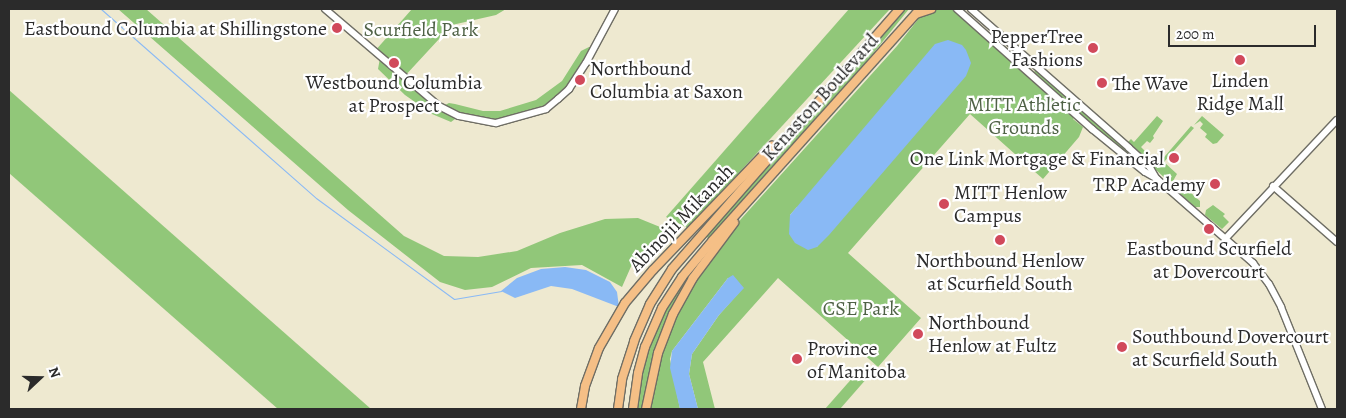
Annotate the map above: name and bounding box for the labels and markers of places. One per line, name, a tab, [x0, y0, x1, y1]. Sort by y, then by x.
place label: Eastbound Columbia at Shillingstone	[24, 16, 327, 40]
marker: Eastbound Columbia at Shillingstone	[331, 22, 343, 34]
place label: PepperTree Fashions	[990, 24, 1083, 71]
marker: PepperTree Fashions	[1087, 42, 1099, 54]
marker: Linden Ridge Mall	[1234, 54, 1246, 66]
place label: Northbound Columbia at Saxon	[590, 56, 743, 103]
marker: Westbound Columbia at Prospect	[388, 57, 400, 69]
place label: Linden Ridge Mall	[1196, 68, 1284, 115]
place label: Westbound Columbia at Prospect	[306, 71, 482, 118]
place label: The Wave	[1112, 71, 1188, 95]
marker: Northbound Columbia at Saxon	[574, 74, 586, 86]
marker: The Wave	[1096, 77, 1108, 89]
place label: One Link Mortgage & Financial	[910, 146, 1164, 170]
marker: One Link Mortgage & Financial	[1168, 152, 1180, 164]
place label: TRP Academy	[1093, 172, 1205, 196]
marker: TRP Academy	[1209, 178, 1221, 190]
place label: MITT Henlow Campus	[954, 180, 1067, 227]
marker: MITT Henlow Campus	[938, 198, 950, 210]
marker: Eastbound Scurfield at Dovercourt	[1203, 223, 1215, 235]
marker: Northbound Henlow at Scurfield South	[994, 234, 1006, 246]
place label: Eastbound Scurfield at Dovercourt	[1126, 237, 1292, 284]
place label: Northbound Henlow at Scurfield South	[916, 248, 1084, 295]
place label: Northbound Henlow at Fultz	[928, 310, 1057, 357]
place label: Southbound Dovercourt at Scurfield South	[1132, 324, 1329, 371]
marker: Northbound Henlow at Fultz	[912, 328, 924, 340]
place label: Province of Manitoba	[807, 336, 906, 383]
marker: Southbound Dovercourt at Scurfield South	[1116, 341, 1128, 353]
marker: Province of Manitoba	[791, 353, 803, 365]

